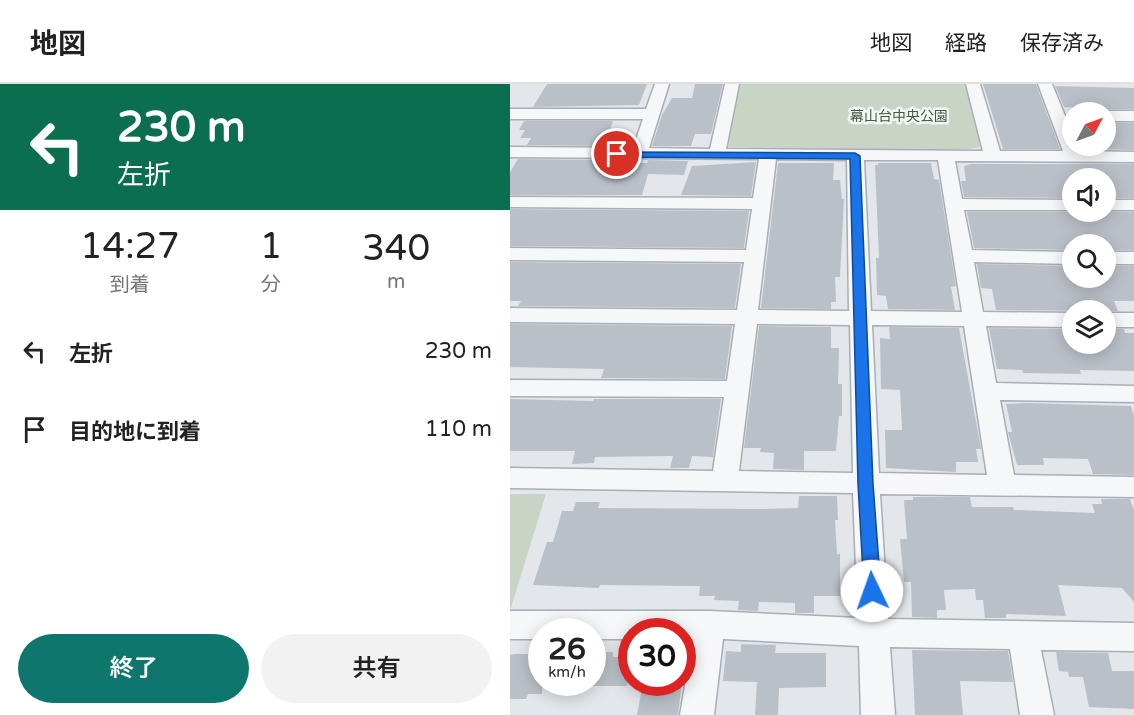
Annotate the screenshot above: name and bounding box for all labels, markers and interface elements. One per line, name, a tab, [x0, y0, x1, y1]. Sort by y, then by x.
text: 地図	[30, 27, 86, 61]
text: 地図	[870, 31, 912, 56]
text: 経路	[945, 31, 987, 56]
text: 保存済み	[1020, 31, 1104, 56]
text: 230 m	[117, 102, 246, 153]
north arrow	[1062, 102, 1116, 156]
map controls	[1062, 102, 1116, 354]
icon: left	[18, 108, 96, 186]
park label: 幕山台中央公園	[850, 108, 948, 125]
pin	[591, 128, 642, 179]
icon: arrive	[600, 137, 633, 170]
text: 左折	[117, 159, 171, 192]
button: sound	[1062, 168, 1116, 222]
text: 14:27	[80, 225, 180, 268]
text: 1	[260, 225, 282, 268]
text: 340	[362, 227, 430, 270]
button: search	[1062, 234, 1116, 288]
text: m	[387, 270, 405, 294]
text: 到着	[110, 273, 150, 297]
text: 分	[261, 273, 281, 297]
button: layers	[1062, 300, 1116, 354]
icon: left	[18, 335, 51, 368]
text: 230 m	[425, 338, 492, 364]
text: 左折	[69, 341, 113, 367]
icon: arrive	[18, 413, 51, 446]
text: 110 m	[425, 416, 492, 442]
text: 目的地に到着	[69, 419, 201, 445]
position arrow	[840, 559, 904, 623]
speed limit sign: 30	[618, 618, 696, 696]
text: 26	[548, 631, 586, 668]
button: 終了	[18, 634, 249, 703]
button: 共有	[261, 634, 492, 703]
text: km/h	[548, 663, 586, 681]

